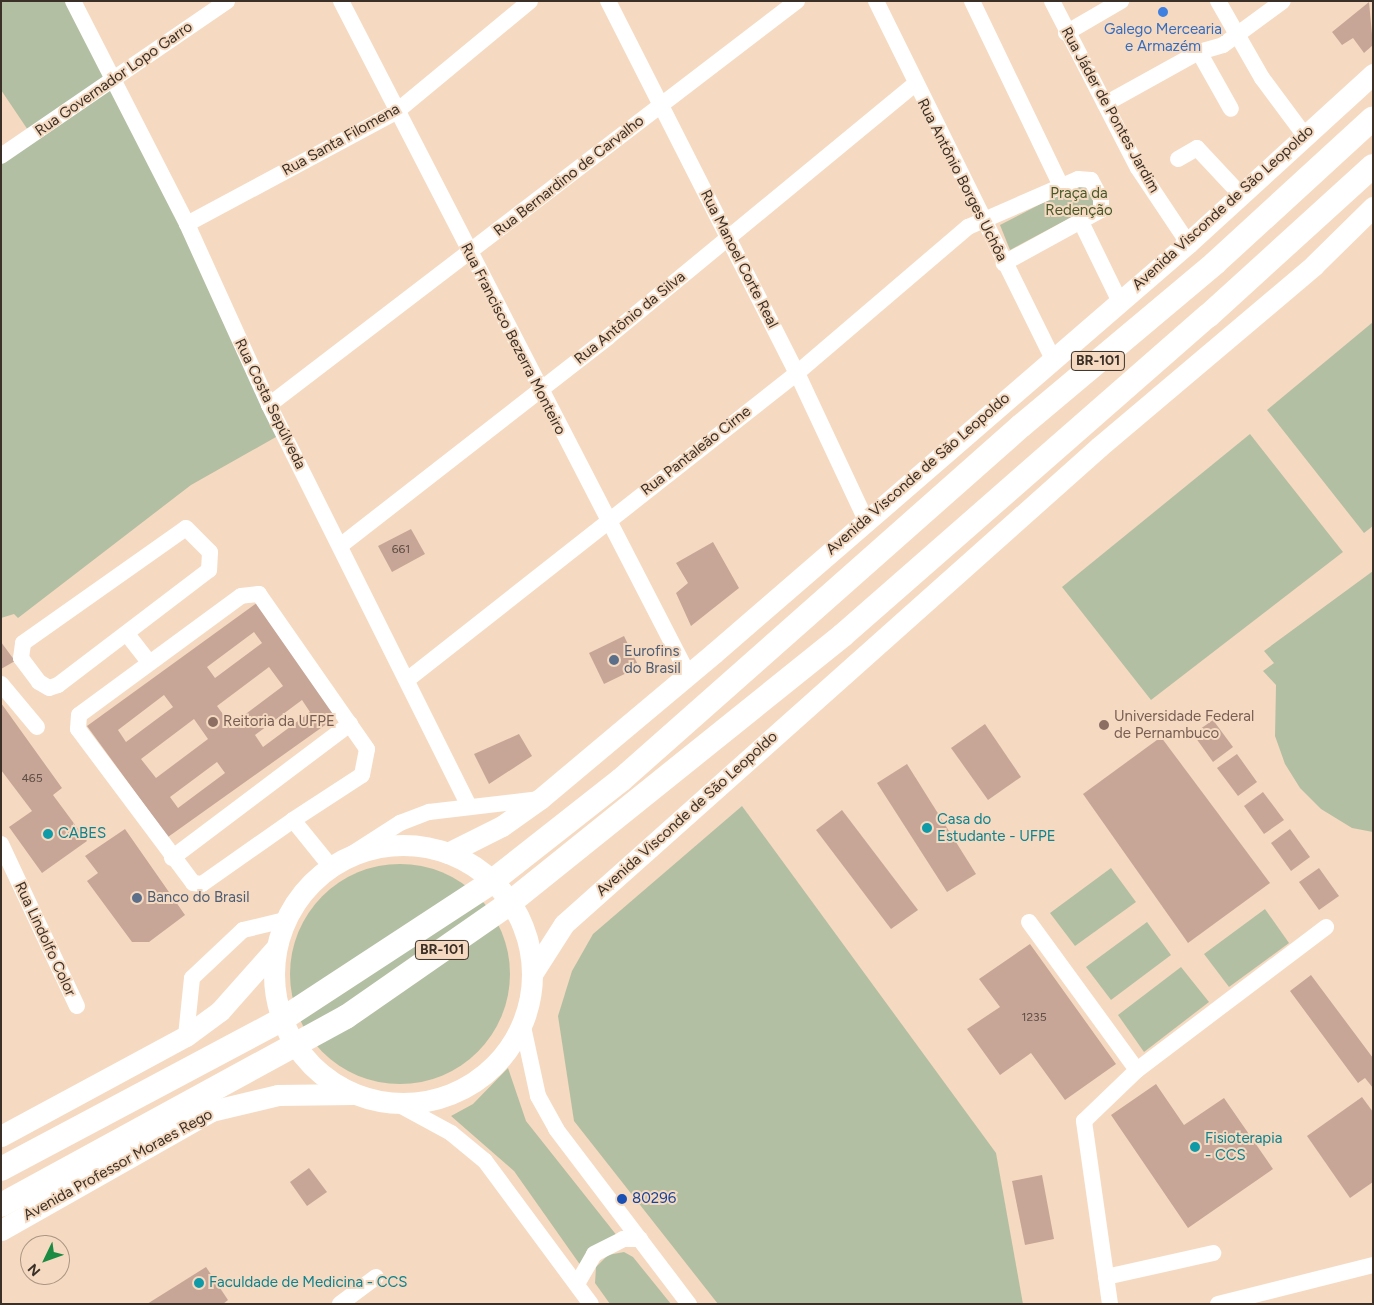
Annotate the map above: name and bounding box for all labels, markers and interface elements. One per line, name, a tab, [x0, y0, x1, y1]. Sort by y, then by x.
marker: Galego Mercearia e Armazém	[1157, 6, 1169, 18]
street label: Rua Governador Lopo Garro	[32, 18, 196, 140]
place label: Galego Mercearia e Armazém	[1104, 20, 1222, 55]
street label: Rua Jáder de Pontes Jardim	[1057, 24, 1163, 196]
street label: Rua Antônio Borges Uchôa	[913, 96, 1011, 264]
street label: Rua Santa Filomena	[279, 100, 403, 180]
street label: Rua Bernardino de Carvalho	[490, 112, 648, 240]
street label: Avenida Visconde de São Leopoldo	[1129, 122, 1317, 294]
park label: Praça da Redenção	[1045, 184, 1113, 219]
street label: Rua Manoel Corte Real	[696, 187, 782, 331]
street label: Rua Francisco Bezerra Monteiro	[457, 240, 569, 438]
street label: Rua Antônio da Silva	[571, 268, 689, 368]
street label: Rua Costa Sepúlveda	[231, 336, 309, 472]
road number: BR-101	[1070, 350, 1126, 372]
street label: Avenida Visconde de São Leopoldo	[822, 389, 1014, 559]
street label: Rua Pantaleão Cirne	[638, 403, 754, 499]
house number: 661	[392, 543, 410, 557]
place label: Eurofins do Brasil	[624, 642, 681, 677]
marker: Eurofins do Brasil	[608, 654, 620, 666]
place label: Universidade Federal de Pernambuco	[1114, 707, 1254, 742]
place label: Reitoria da UFPE	[223, 713, 335, 731]
marker: Reitoria da UFPE	[207, 716, 219, 728]
marker: Universidade Federal de Pernambuco	[1098, 719, 1110, 731]
street label: Avenida Visconde de São Leopoldo	[593, 728, 781, 900]
house number: 465	[21, 772, 43, 786]
place label: Casa do Estudante - UFPE	[937, 810, 1056, 845]
marker: Casa do Estudante - UFPE	[921, 822, 933, 834]
place label: CABES	[58, 825, 106, 843]
marker: CABES	[42, 828, 54, 840]
street label: Rua Lindolfo Color	[11, 879, 79, 999]
place label: Banco do Brasil	[147, 889, 250, 907]
marker: Banco do Brasil	[131, 892, 143, 904]
road number: BR-101	[414, 938, 470, 962]
house number: 1235	[1021, 1011, 1047, 1025]
street label: Avenida Professor Moraes Rego	[20, 1105, 216, 1225]
place label: Fisioterapia - CCS	[1205, 1129, 1282, 1164]
marker: Fisioterapia - CCS	[1189, 1141, 1201, 1153]
place label: 80296	[632, 1190, 676, 1208]
marker: 80296	[616, 1193, 628, 1205]
north arrow	[20, 1235, 70, 1285]
text: N	[24, 1260, 44, 1279]
place label: Faculdade de Medicina - CCS	[209, 1274, 408, 1292]
marker: Faculdade de Medicina - CCS	[193, 1277, 205, 1289]

